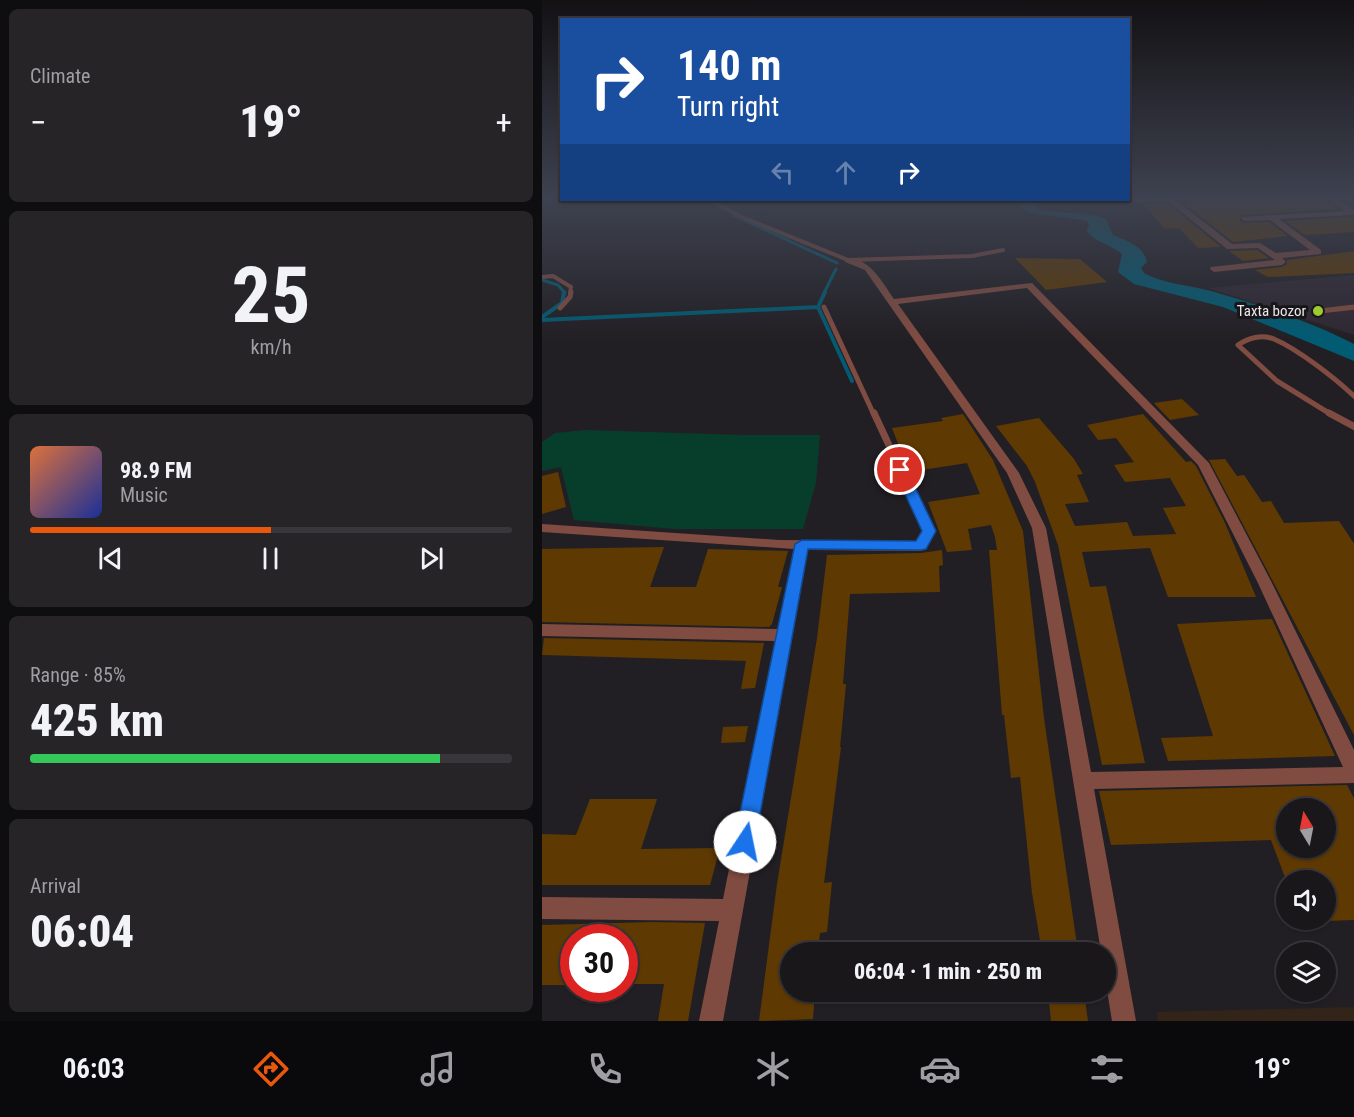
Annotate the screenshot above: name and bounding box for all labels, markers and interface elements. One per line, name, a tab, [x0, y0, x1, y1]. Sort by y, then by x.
text: 140 m	[677, 41, 782, 90]
icon: right	[578, 42, 656, 120]
text: Climate	[30, 64, 90, 88]
text: Turn right	[677, 91, 779, 123]
text: 19°	[239, 95, 303, 148]
text: −	[30, 103, 47, 142]
text: +	[496, 103, 512, 142]
icon: left	[766, 156, 799, 189]
icon: ahead	[829, 156, 862, 189]
icon: right	[892, 156, 925, 189]
text: 25	[232, 250, 310, 341]
place label: Taxta bozor	[1237, 302, 1306, 320]
marker: Taxta bozor	[1311, 304, 1325, 318]
text: km/h	[250, 335, 292, 359]
pin	[874, 444, 925, 495]
icon: arrive	[883, 453, 916, 486]
text: 98.9 FM	[120, 458, 192, 483]
text: Music	[120, 483, 168, 507]
icon: previous	[94, 542, 127, 575]
icon: pause	[254, 542, 287, 575]
icon: next	[415, 542, 448, 575]
text: Range · 85%	[30, 663, 126, 687]
text: 425 km	[30, 694, 164, 747]
north arrow	[1276, 798, 1336, 858]
map controls	[1276, 798, 1336, 1002]
position arrow	[713, 810, 777, 874]
button: sound	[1276, 870, 1336, 930]
text: Arrival	[30, 874, 81, 898]
text: 06:04	[30, 905, 134, 958]
speed limit sign: 30	[560, 924, 638, 1002]
button: layers	[1276, 942, 1336, 1002]
text: 06:04 · 1 min · 250 m	[854, 959, 1042, 984]
icon: directions	[250, 1048, 292, 1090]
icon: music	[417, 1048, 459, 1090]
icon: phone	[584, 1048, 626, 1090]
icon: climate	[752, 1048, 794, 1090]
icon: car	[919, 1048, 961, 1090]
icon: filters	[1086, 1048, 1128, 1090]
text: 06:03	[63, 1053, 125, 1085]
text: 19°	[1253, 1053, 1291, 1085]

